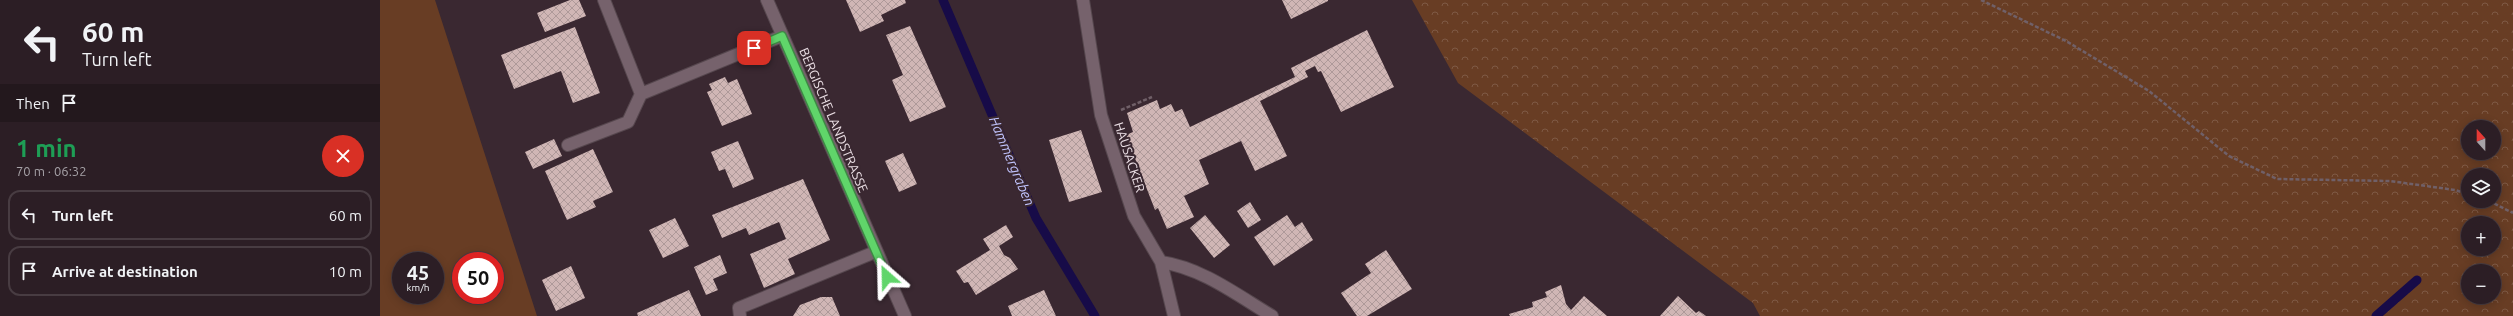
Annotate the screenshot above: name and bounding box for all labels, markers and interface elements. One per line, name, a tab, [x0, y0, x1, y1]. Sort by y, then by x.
icon: left	[16, 16, 68, 68]
text: 60 m	[82, 16, 144, 47]
pin	[737, 31, 771, 65]
icon: arrive	[743, 37, 765, 59]
street label: BERGISCHE LANDSTRASSE	[797, 46, 871, 194]
text: Turn left	[82, 49, 152, 69]
icon: arrive	[58, 92, 80, 114]
text: Then	[16, 95, 50, 112]
water label: Hammergraben	[986, 114, 1038, 208]
street label: HAUSACKER	[1112, 120, 1148, 194]
north arrow	[2461, 120, 2501, 160]
map controls	[2461, 120, 2501, 304]
text: 1 min	[16, 135, 77, 162]
button: close	[322, 135, 364, 177]
text: 70 m · 06:32	[16, 164, 87, 178]
button: layers	[2461, 168, 2501, 208]
icon: left	[18, 204, 40, 226]
text: Turn left	[52, 207, 113, 224]
text: 60 m	[329, 207, 362, 224]
button: +	[2461, 216, 2501, 256]
speed limit sign: 50	[452, 252, 504, 304]
position arrow	[866, 256, 908, 298]
icon: arrive	[18, 260, 40, 282]
text: 45	[407, 261, 429, 284]
text: Arrive at destination	[52, 263, 198, 280]
text: 10 m	[329, 263, 362, 280]
button: −	[2461, 264, 2501, 304]
text: km/h	[406, 282, 430, 293]

